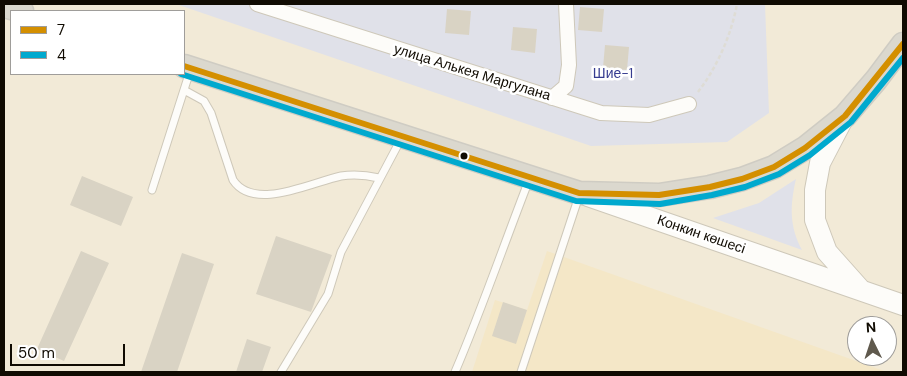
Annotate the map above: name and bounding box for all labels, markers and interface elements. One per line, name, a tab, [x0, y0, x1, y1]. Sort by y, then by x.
legend	[10, 10, 185, 75]
text: 7	[57, 20, 65, 40]
street label: улица Алькея Маргулана	[392, 41, 552, 105]
text: 4	[57, 45, 66, 65]
park label: Шие-1	[593, 66, 633, 82]
unlabelled marker	[459, 151, 469, 161]
street label: Конкин көшесі	[655, 212, 747, 258]
north arrow	[847, 316, 897, 366]
text: N	[865, 318, 877, 336]
scale bar	[12, 334, 128, 366]
text: 50 m	[18, 343, 55, 363]

